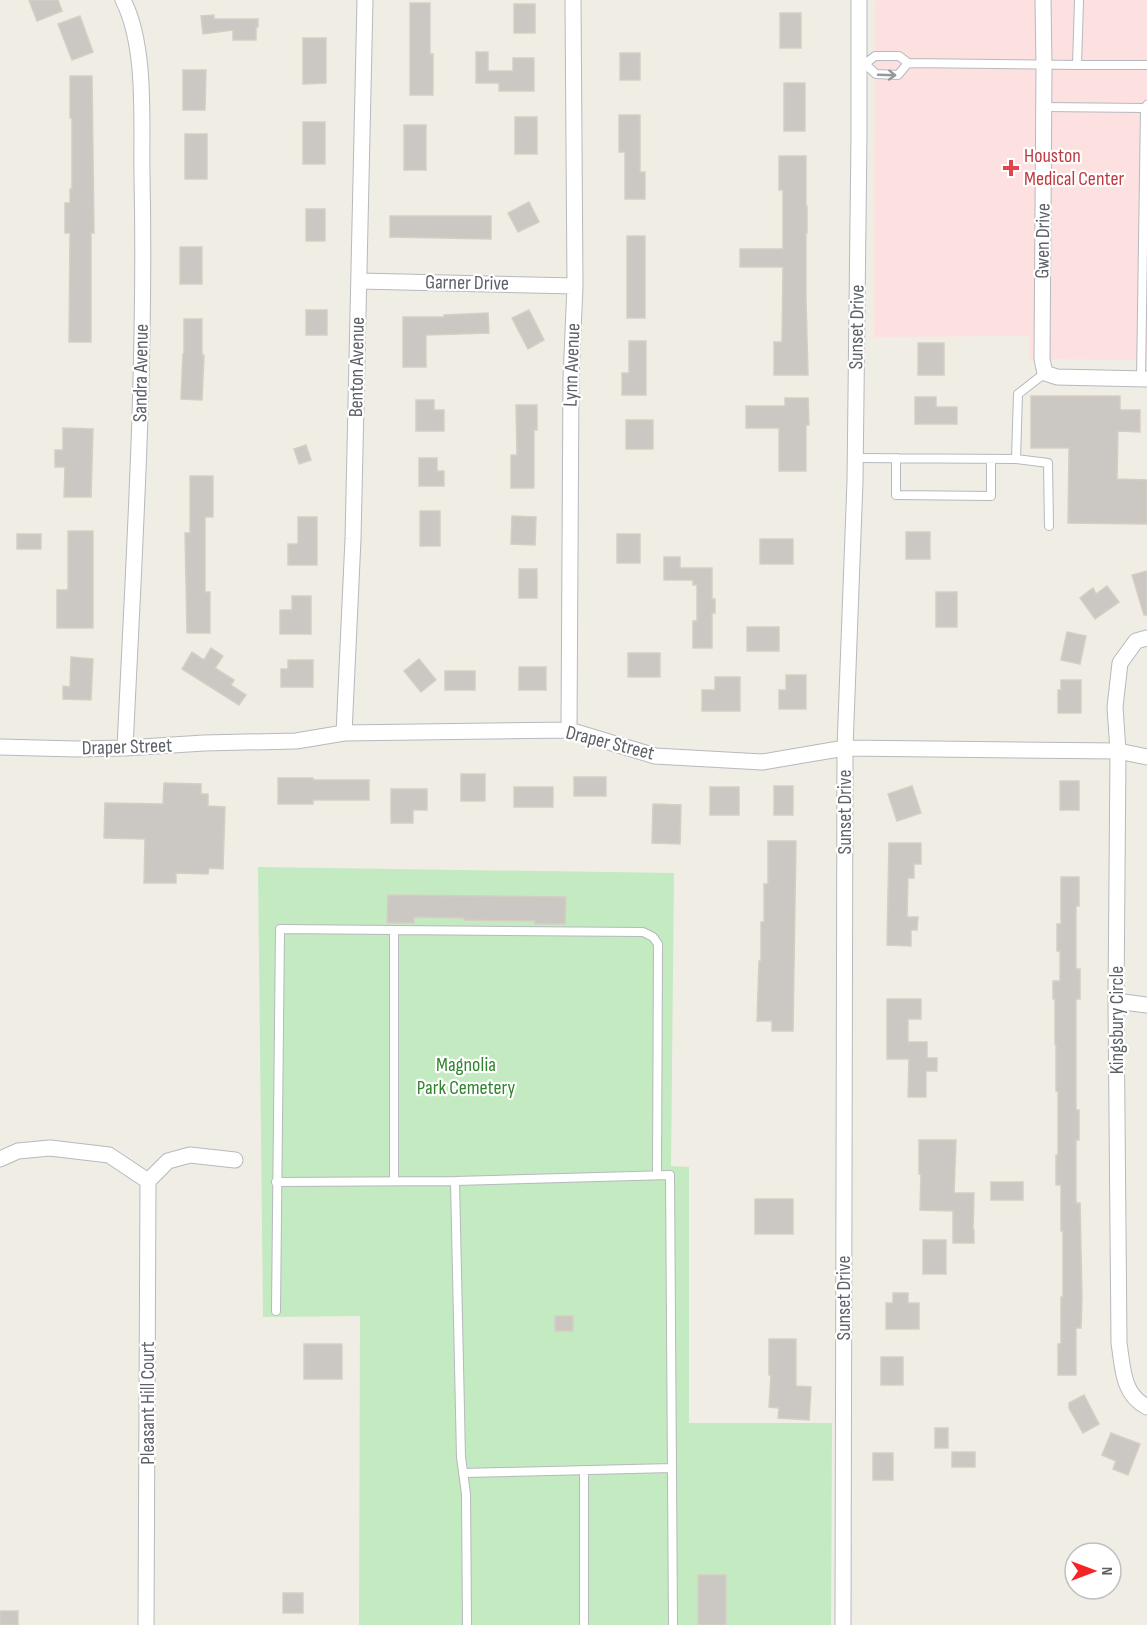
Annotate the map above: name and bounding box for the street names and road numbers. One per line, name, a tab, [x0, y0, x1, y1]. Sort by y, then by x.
street label: Gwen Drive	[1030, 203, 1056, 279]
street label: Garner Drive	[425, 270, 509, 296]
street label: Sunset Drive	[844, 284, 870, 370]
street label: Benton Avenue	[344, 317, 370, 417]
street label: Lynn Avenue	[559, 323, 585, 407]
street label: Sandra Avenue	[128, 324, 154, 422]
street label: Draper Street	[563, 720, 657, 766]
street label: Draper Street	[81, 733, 173, 761]
street label: Sunset Drive	[833, 770, 857, 854]
street label: Kingsbury Circle	[1105, 966, 1129, 1074]
street label: Sunset Drive	[832, 1256, 856, 1340]
street label: Pleasant Hill Court	[136, 1341, 160, 1465]

